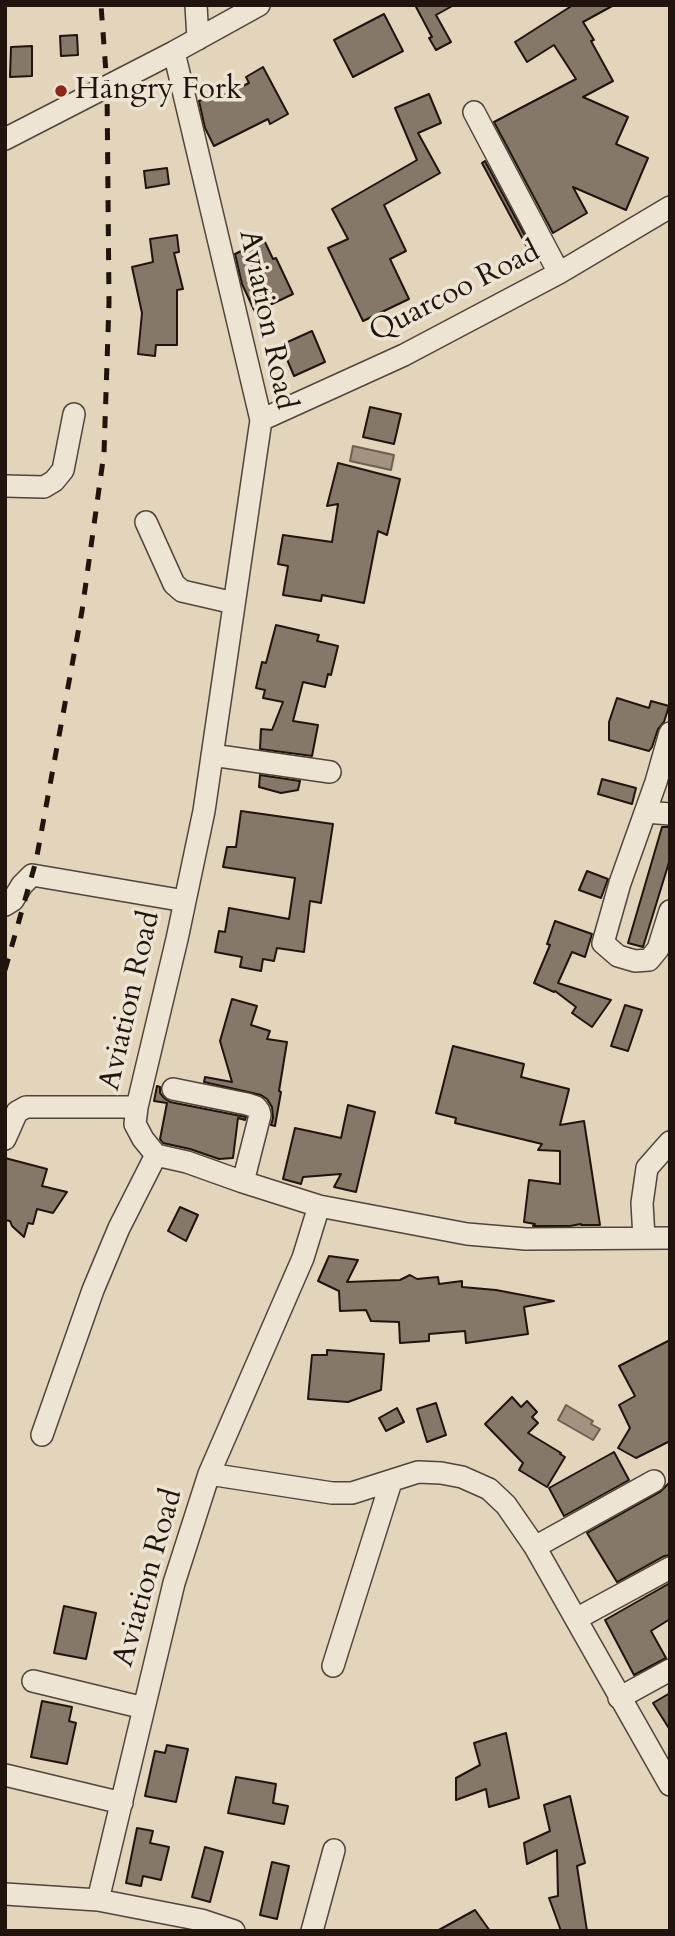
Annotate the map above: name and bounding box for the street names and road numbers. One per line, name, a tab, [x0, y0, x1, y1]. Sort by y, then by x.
street label: Aviation Road	[229, 227, 303, 413]
street label: Quarcoo Road	[364, 235, 546, 351]
street label: Aviation Road	[93, 908, 169, 1094]
street label: Aviation Road	[106, 1485, 192, 1671]

